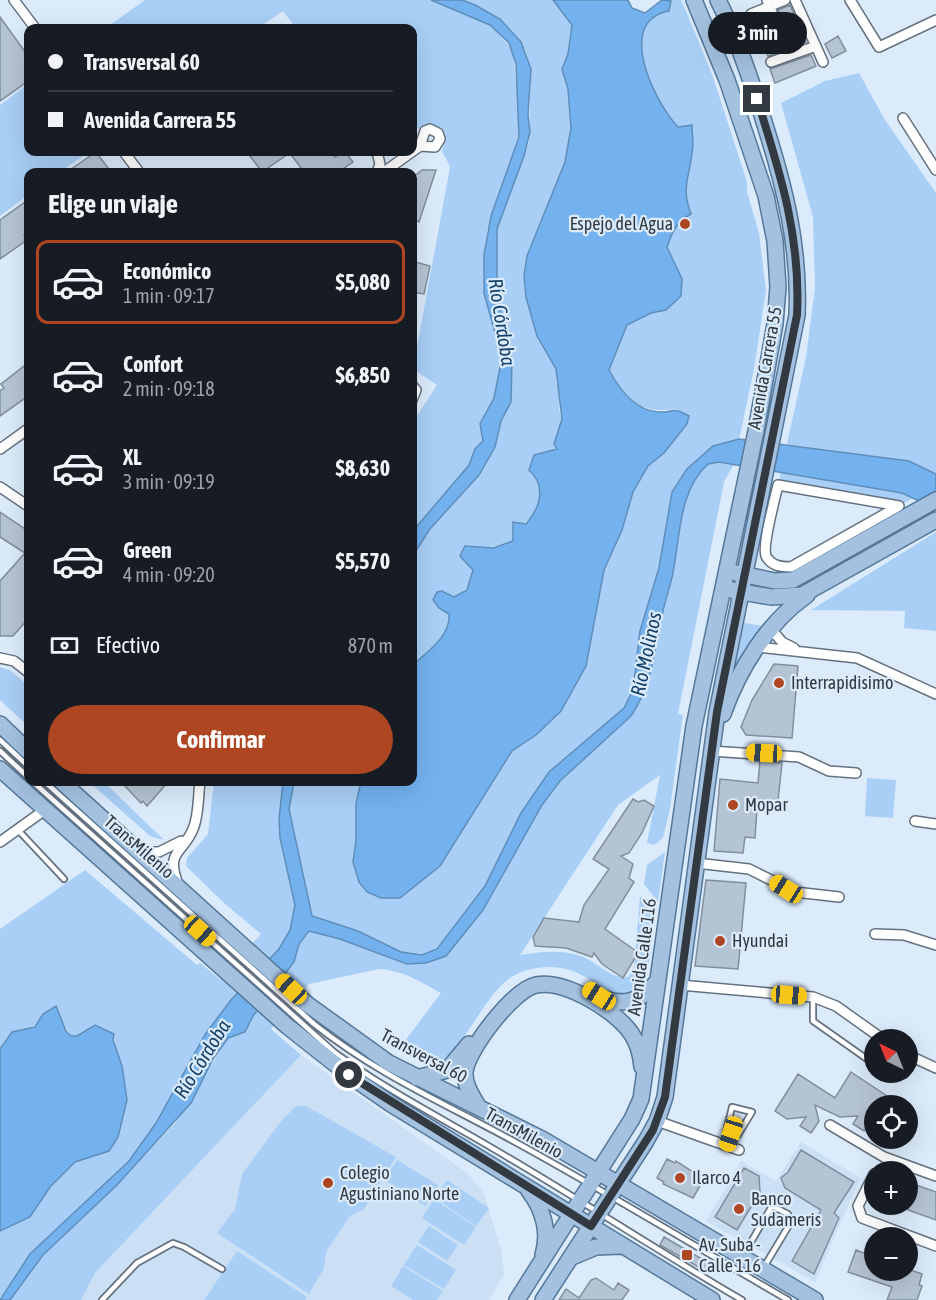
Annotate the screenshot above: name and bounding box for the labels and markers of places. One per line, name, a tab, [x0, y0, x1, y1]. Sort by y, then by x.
place label: Espejo del Agua	[570, 213, 673, 234]
marker: Espejo del Agua	[678, 217, 692, 231]
place label: Interrapidisimo	[791, 672, 893, 693]
marker: Interrapidisimo	[772, 676, 786, 690]
place label: Mopar	[745, 794, 788, 815]
marker: Mopar	[726, 798, 740, 812]
place label: Hyundai	[732, 930, 788, 951]
marker: Hyundai	[713, 934, 727, 948]
place label: Colegio Agustiniano Norte	[340, 1162, 459, 1204]
place label: Ilarco 4	[692, 1167, 741, 1188]
marker: Ilarco 4	[673, 1171, 687, 1185]
marker: Colegio Agustiniano Norte	[321, 1176, 335, 1190]
place label: Banco Sudameris	[751, 1188, 821, 1230]
marker: Banco Sudameris	[732, 1202, 746, 1216]
place label: Av. Suba - Calle 116	[699, 1234, 761, 1276]
marker: Av. Suba - Calle 116	[680, 1248, 694, 1262]

